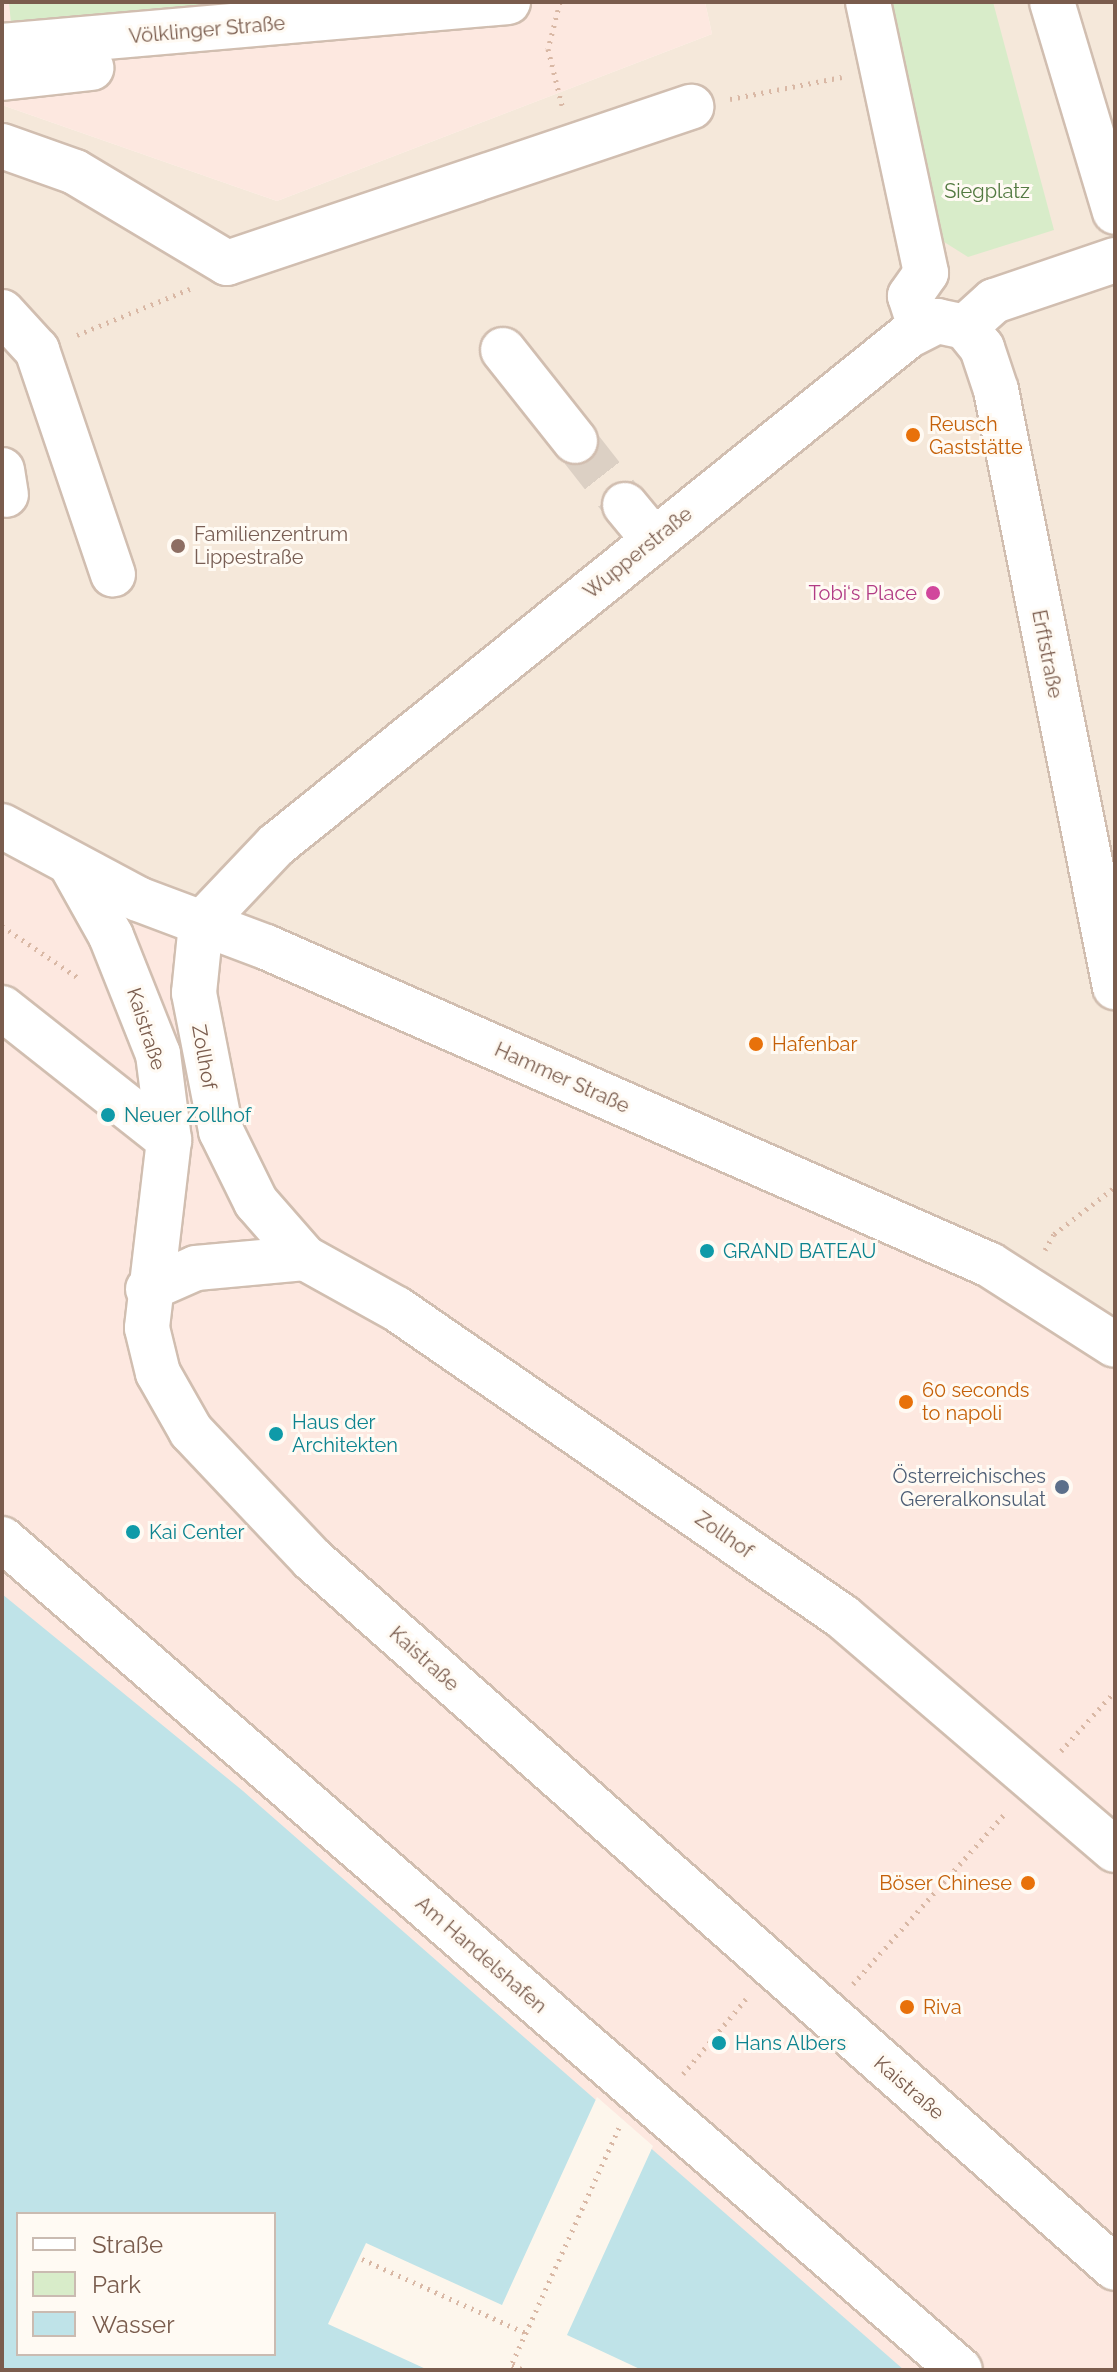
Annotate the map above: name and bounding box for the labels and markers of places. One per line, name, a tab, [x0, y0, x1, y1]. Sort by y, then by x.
place label: Reusch Gaststätte	[929, 412, 1023, 459]
marker: Reusch Gaststätte	[904, 426, 922, 444]
place label: Familienzentrum Lippestraße	[194, 522, 348, 569]
marker: Familienzentrum Lippestraße	[169, 537, 187, 555]
place label: Tobi‘s Place	[809, 581, 917, 605]
marker: Tobi‘s Place	[924, 584, 942, 602]
place label: Hafenbar	[772, 1032, 857, 1056]
marker: Hafenbar	[747, 1035, 765, 1053]
place label: Neuer Zollhof	[124, 1103, 252, 1127]
marker: Neuer Zollhof	[99, 1106, 117, 1124]
place label: GRAND BATEAU	[723, 1239, 876, 1263]
marker: GRAND BATEAU	[698, 1242, 716, 1260]
place label: 60 seconds to napoli	[922, 1378, 1029, 1425]
marker: 60 seconds to napoli	[897, 1393, 915, 1411]
place label: Haus der Architekten	[292, 1410, 398, 1457]
marker: Haus der Architekten	[267, 1425, 285, 1443]
place label: Österreichisches Gereralkonsulat	[893, 1464, 1046, 1511]
marker: Österreichisches Gereralkonsulat	[1053, 1478, 1071, 1496]
place label: Kai Center	[149, 1520, 245, 1544]
marker: Kai Center	[124, 1523, 142, 1541]
place label: Böser Chinese	[879, 1871, 1012, 1895]
marker: Böser Chinese	[1019, 1874, 1037, 1892]
place label: Riva	[923, 1995, 962, 2019]
marker: Riva	[898, 1998, 916, 2016]
place label: Hans Albers	[735, 2031, 847, 2055]
marker: Hans Albers	[710, 2034, 728, 2052]

